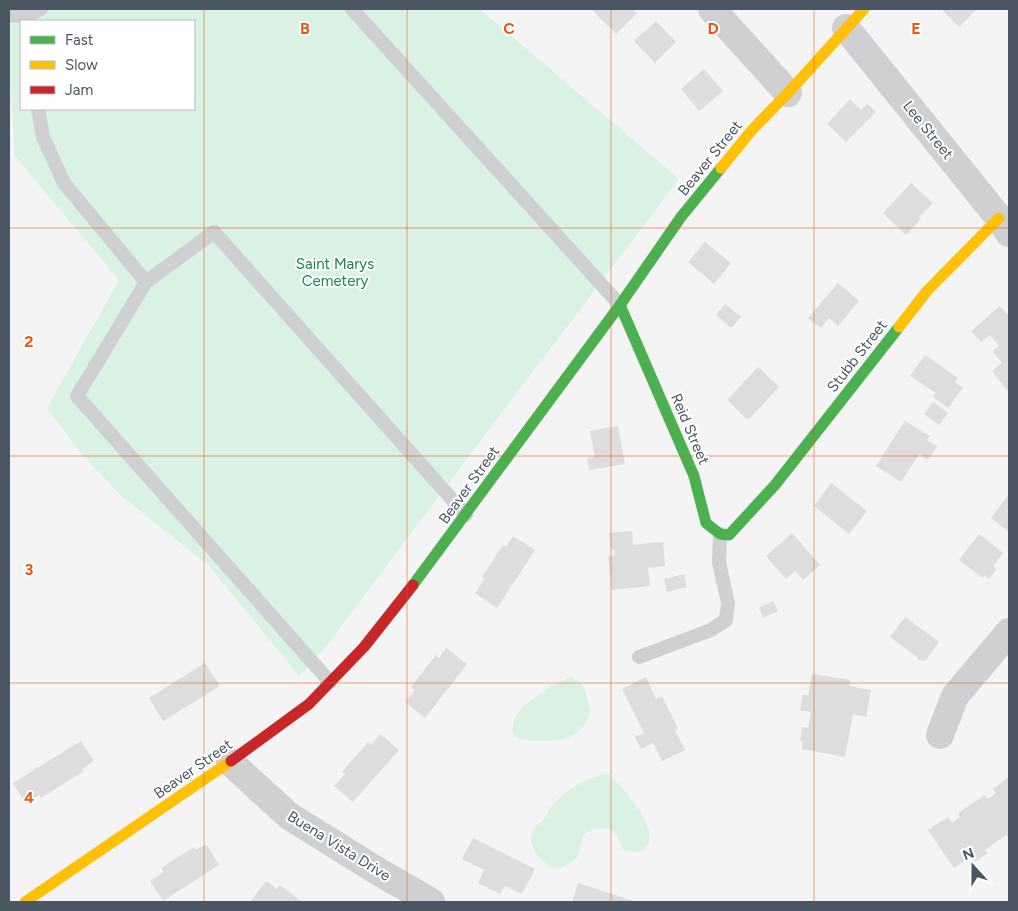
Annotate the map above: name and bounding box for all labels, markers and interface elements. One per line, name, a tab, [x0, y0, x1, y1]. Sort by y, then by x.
text: B	[300, 19, 310, 38]
text: C	[503, 19, 515, 38]
text: D	[707, 19, 719, 38]
text: E	[911, 19, 921, 38]
legend	[20, 20, 195, 110]
text: Fast	[65, 31, 94, 49]
text: Slow	[65, 56, 98, 74]
text: Jam	[65, 81, 93, 99]
street label: Lee Street	[899, 97, 957, 163]
street label: Beaver Street	[674, 117, 746, 199]
park label: Saint Marys Cemetery	[296, 255, 374, 290]
street label: Stubb Street	[823, 316, 891, 396]
text: 2	[24, 332, 34, 351]
street label: Reid Street	[667, 391, 713, 468]
street label: Beaver Street	[435, 442, 503, 527]
text: 3	[25, 560, 34, 579]
street label: Beaver Street	[150, 735, 236, 803]
text: 4	[24, 788, 34, 807]
street label: Buena Vista Drive	[284, 807, 394, 885]
north arrow	[948, 841, 998, 891]
text: N	[960, 844, 977, 864]

